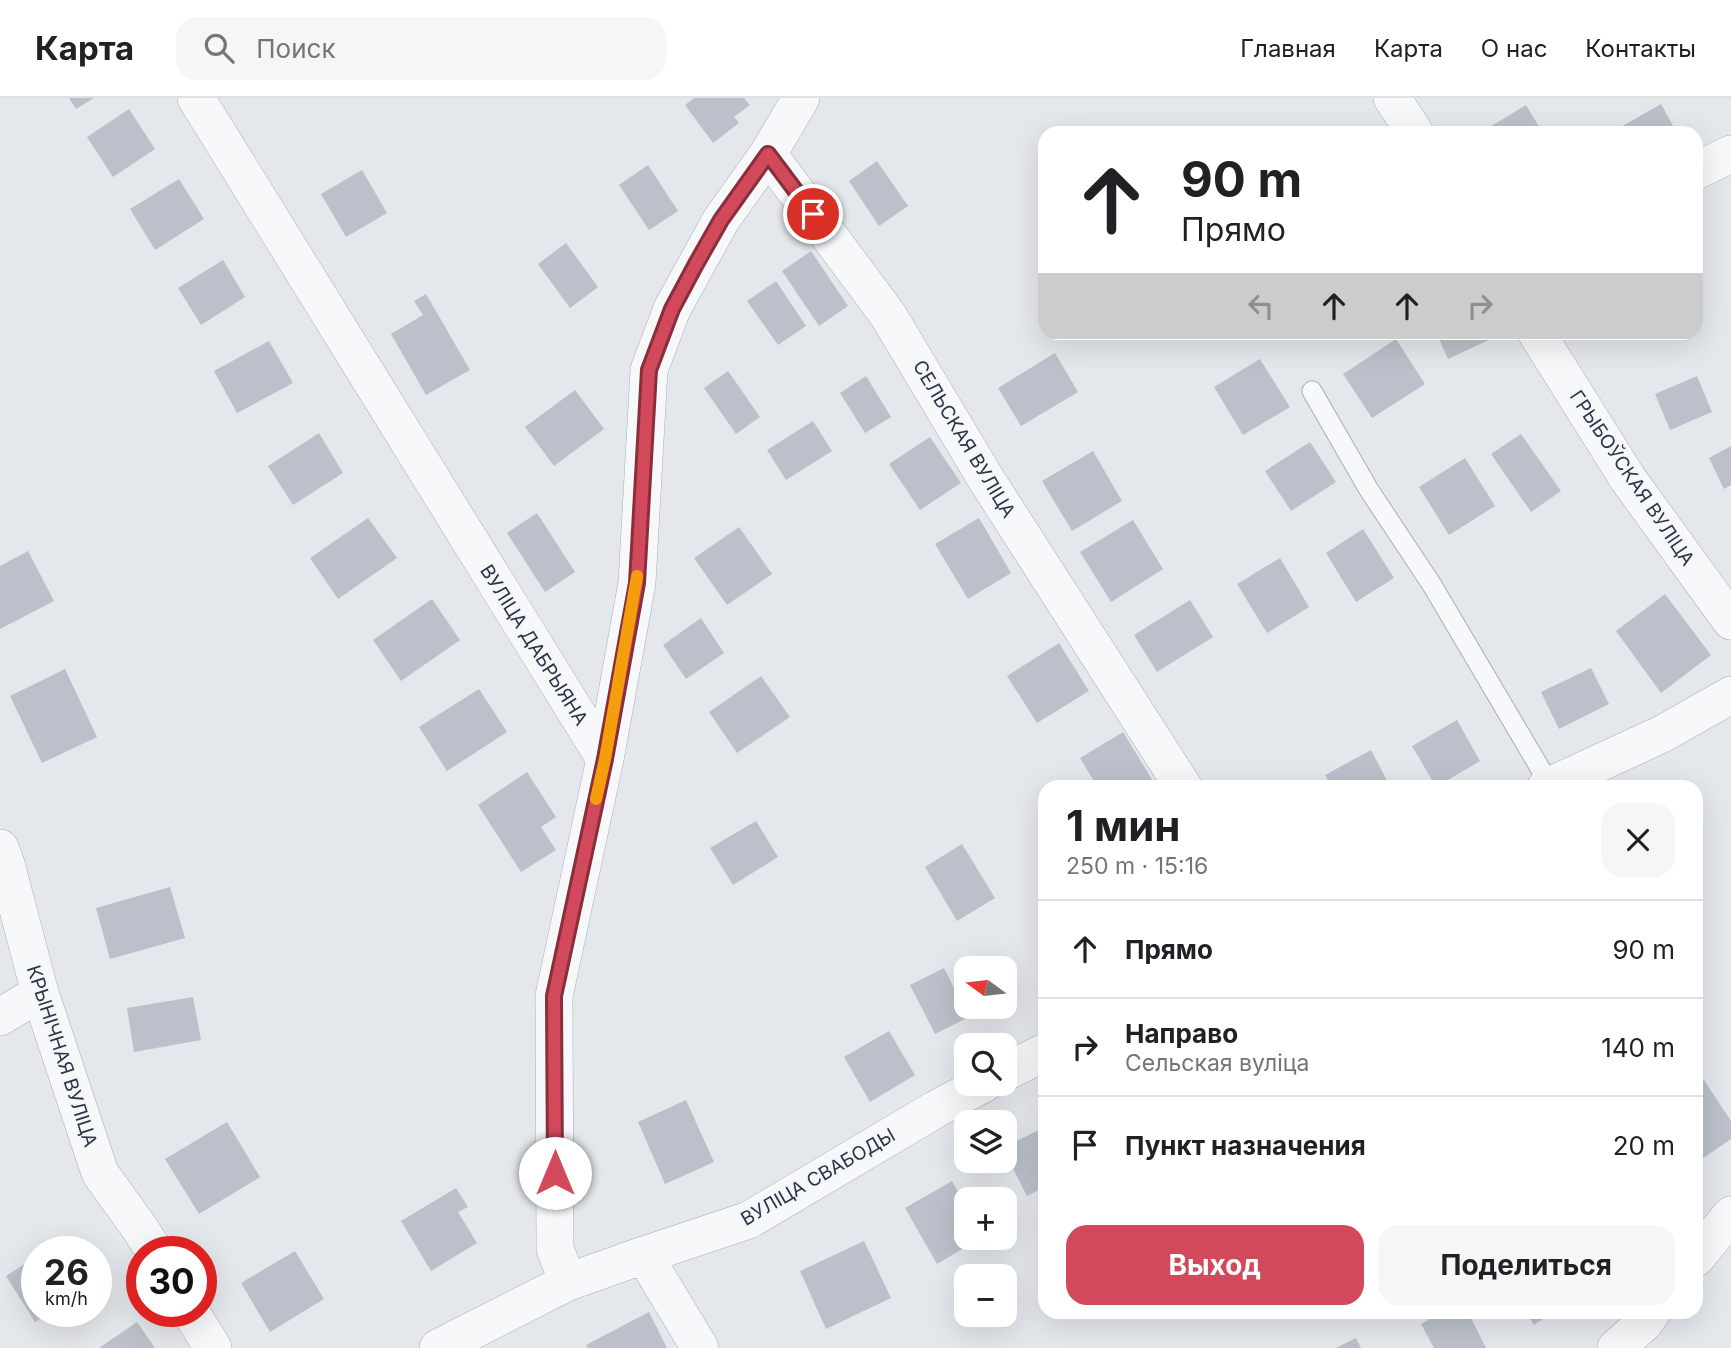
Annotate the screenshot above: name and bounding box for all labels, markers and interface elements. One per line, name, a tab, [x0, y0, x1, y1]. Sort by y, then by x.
search box	[176, 17, 666, 80]
text: Карта	[35, 28, 134, 68]
icon: search	[200, 29, 238, 67]
text: Поиск	[256, 33, 335, 64]
text: Главная	[1240, 34, 1336, 63]
text: Карта	[1374, 34, 1443, 63]
text: О нас	[1481, 34, 1547, 63]
text: Контакты	[1585, 34, 1696, 63]
text: 90 m	[1181, 150, 1302, 209]
icon: ahead	[1066, 154, 1157, 245]
pin	[783, 184, 843, 244]
icon: arrive	[794, 195, 832, 233]
text: Прямо	[1181, 210, 1286, 249]
icon: left	[1242, 287, 1280, 325]
icon: ahead	[1315, 287, 1353, 325]
icon: ahead	[1388, 287, 1426, 325]
icon: right	[1461, 287, 1499, 325]
street label: СЕЛЬСКАЯ ВУЛІЦА	[908, 356, 1020, 522]
street label: ГРЫБОЎСКАЯ ВУЛІЦА	[1565, 385, 1700, 570]
street label: ВУЛІЦА ДАБРЫЯНА	[475, 560, 593, 730]
text: 1 мин	[1066, 800, 1180, 851]
button: close	[1601, 803, 1675, 877]
text: 250 m · 15:16	[1066, 852, 1208, 880]
icon: ahead	[1066, 930, 1104, 968]
text: Прямо	[1125, 934, 1213, 965]
text: 90 m	[1612, 934, 1675, 965]
north arrow	[954, 956, 1017, 1018]
map controls	[954, 956, 1017, 1327]
street label: КРЫНІЧНАЯ ВУЛІЦА	[22, 962, 102, 1150]
text: Направо	[1125, 1018, 1238, 1049]
icon: right	[1066, 1028, 1104, 1066]
text: 140 m	[1601, 1032, 1675, 1063]
button: search	[954, 1033, 1017, 1096]
text: Сельская вуліца	[1125, 1049, 1309, 1077]
button: layers	[954, 1110, 1017, 1173]
street label: ВУЛІЦА СВАБОДЫ	[737, 1123, 899, 1231]
icon: arrive	[1066, 1126, 1104, 1164]
text: Пункт назначения	[1125, 1130, 1366, 1161]
text: 20 m	[1613, 1130, 1675, 1161]
position arrow	[518, 1136, 592, 1210]
button: +	[954, 1187, 1017, 1250]
button: Выход	[1066, 1225, 1364, 1305]
button: Поделиться	[1378, 1225, 1675, 1305]
speed limit sign: 30	[126, 1236, 217, 1327]
text: 26	[44, 1251, 89, 1293]
button: −	[954, 1264, 1017, 1327]
text: km/h	[45, 1288, 88, 1309]

